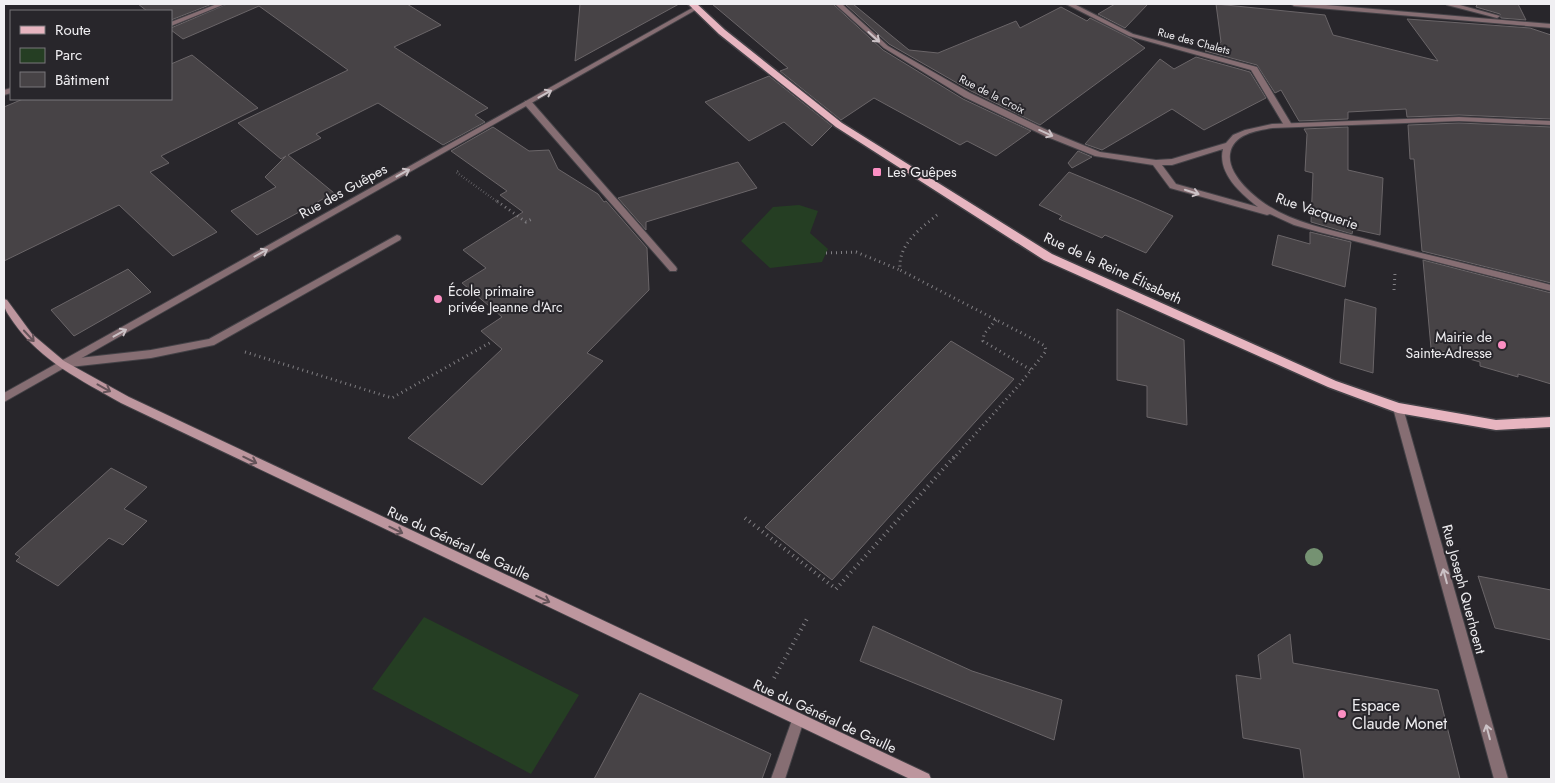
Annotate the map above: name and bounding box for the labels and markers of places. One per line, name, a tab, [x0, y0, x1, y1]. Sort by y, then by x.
place label: Les Guêpes	[887, 162, 957, 182]
marker: Les Guêpes	[871, 166, 883, 178]
place label: École primaire privée Jeanne d'Arc	[448, 281, 563, 317]
marker: École primaire privée Jeanne d'Arc	[432, 293, 444, 305]
place label: Mairie de Sainte-Adresse	[1406, 327, 1492, 363]
marker: Mairie de Sainte-Adresse	[1496, 339, 1508, 351]
place label: Espace Claude Monet	[1352, 694, 1447, 735]
marker: Espace Claude Monet	[1336, 708, 1348, 720]

